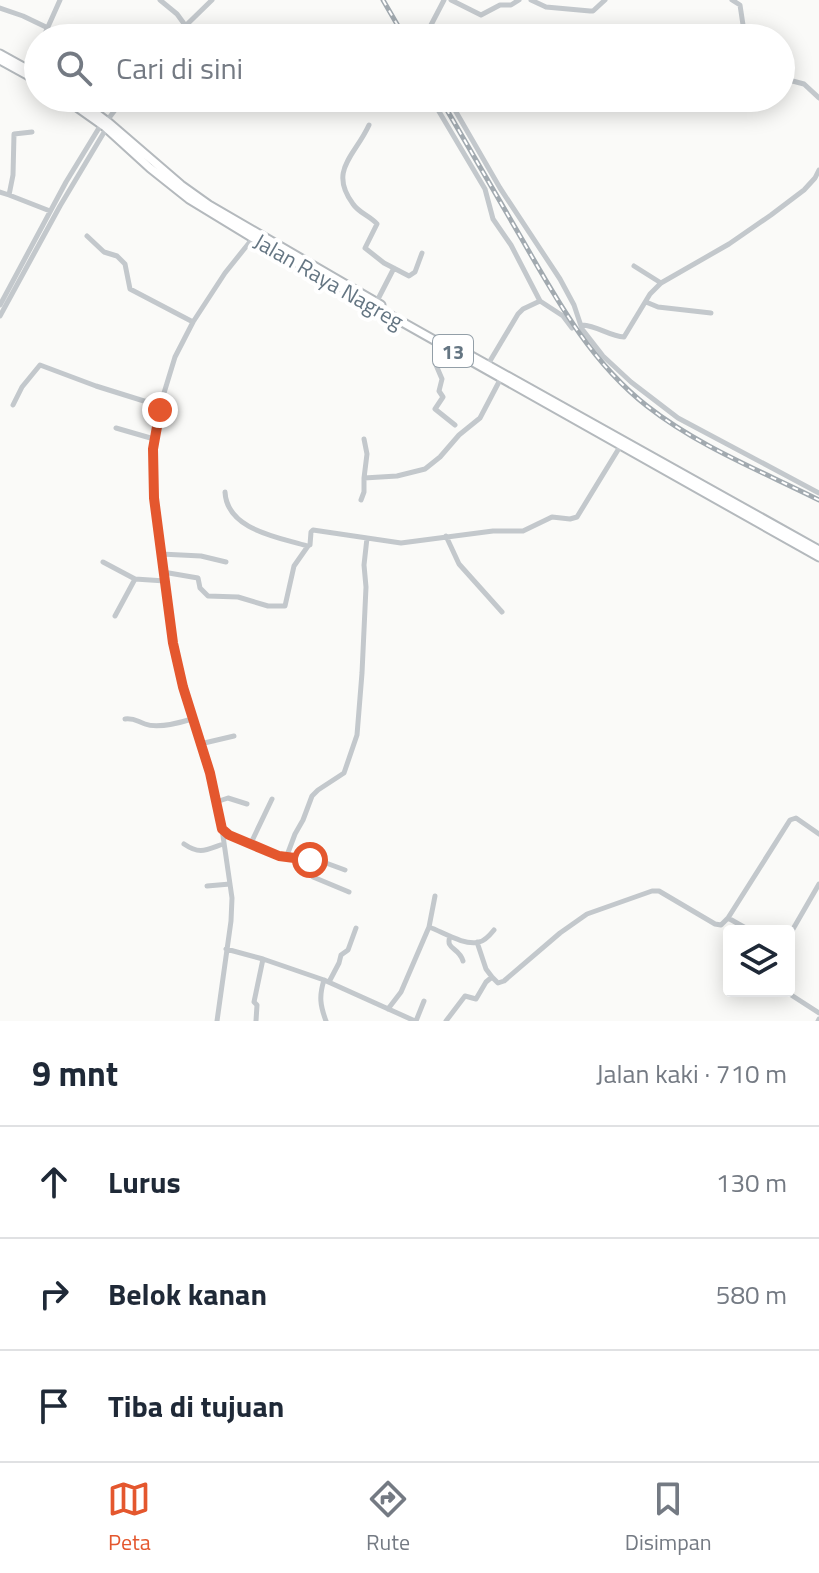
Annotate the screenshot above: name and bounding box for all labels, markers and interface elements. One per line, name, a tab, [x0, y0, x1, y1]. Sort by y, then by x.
search box	[24, 24, 795, 112]
text: Cari di sini	[116, 45, 243, 91]
icon: search	[52, 46, 96, 90]
street label: Jalan Raya Nagreg	[248, 224, 410, 338]
road number: 13	[433, 335, 473, 367]
route end	[142, 392, 178, 428]
route start	[292, 842, 328, 878]
map controls	[723, 925, 795, 997]
button: layers	[723, 925, 795, 997]
text: 9 mnt	[32, 1047, 118, 1099]
text: Jalan kaki · 710 m	[596, 1054, 787, 1093]
text: Lurus	[108, 1159, 181, 1205]
icon: ahead	[32, 1160, 76, 1204]
text: 130 m	[716, 1163, 787, 1202]
text: Belok kanan	[108, 1271, 267, 1317]
icon: right	[32, 1272, 76, 1316]
text: 580 m	[716, 1275, 787, 1314]
text: Tiba di tujuan	[108, 1383, 284, 1429]
icon: arrive	[32, 1384, 76, 1428]
tab: Peta	[107, 1477, 151, 1559]
tab: Rute	[366, 1477, 410, 1559]
tab: Disimpan	[625, 1477, 712, 1559]

